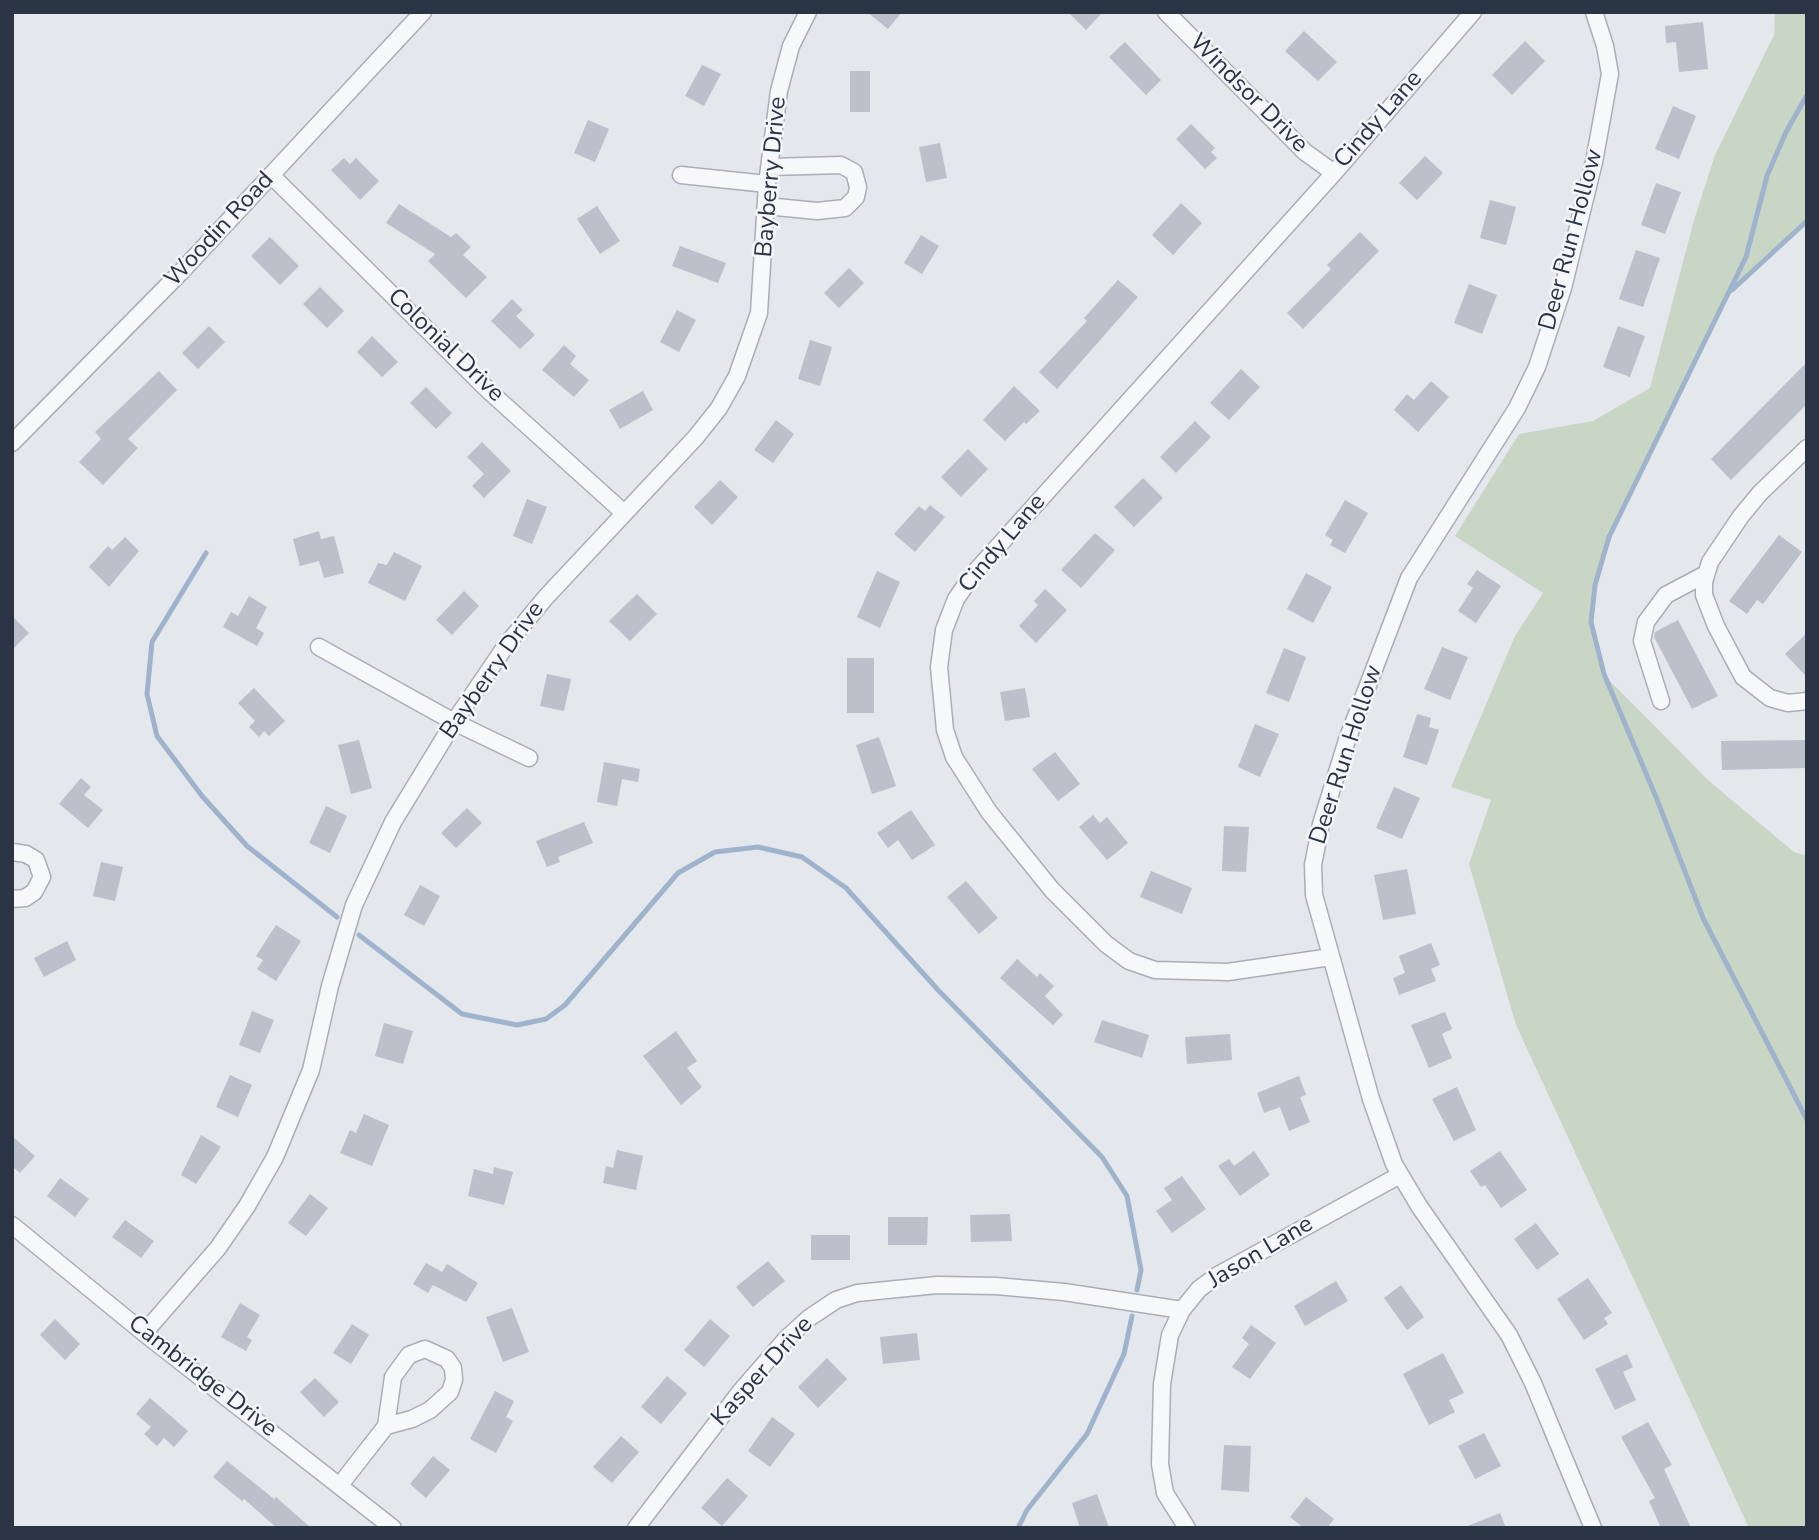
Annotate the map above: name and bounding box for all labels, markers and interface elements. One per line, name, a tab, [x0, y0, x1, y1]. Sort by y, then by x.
street label: Windsor Drive	[1183, 29, 1313, 159]
street label: Cindy Lane	[1329, 65, 1429, 175]
street label: Bayberry Drive	[751, 95, 793, 259]
street label: Deer Run Hollow	[1534, 146, 1610, 334]
street label: Woodin Road	[159, 166, 281, 294]
street label: Colonial Drive	[381, 283, 509, 409]
street label: Cindy Lane	[953, 489, 1053, 599]
street label: Bayberry Drive	[435, 597, 551, 745]
street label: Deer Run Hollow	[1304, 662, 1390, 848]
street label: Jason Lane	[1203, 1210, 1319, 1296]
street label: Cambridge Drive	[122, 1310, 282, 1444]
street label: Kasper Drive	[706, 1311, 820, 1433]

